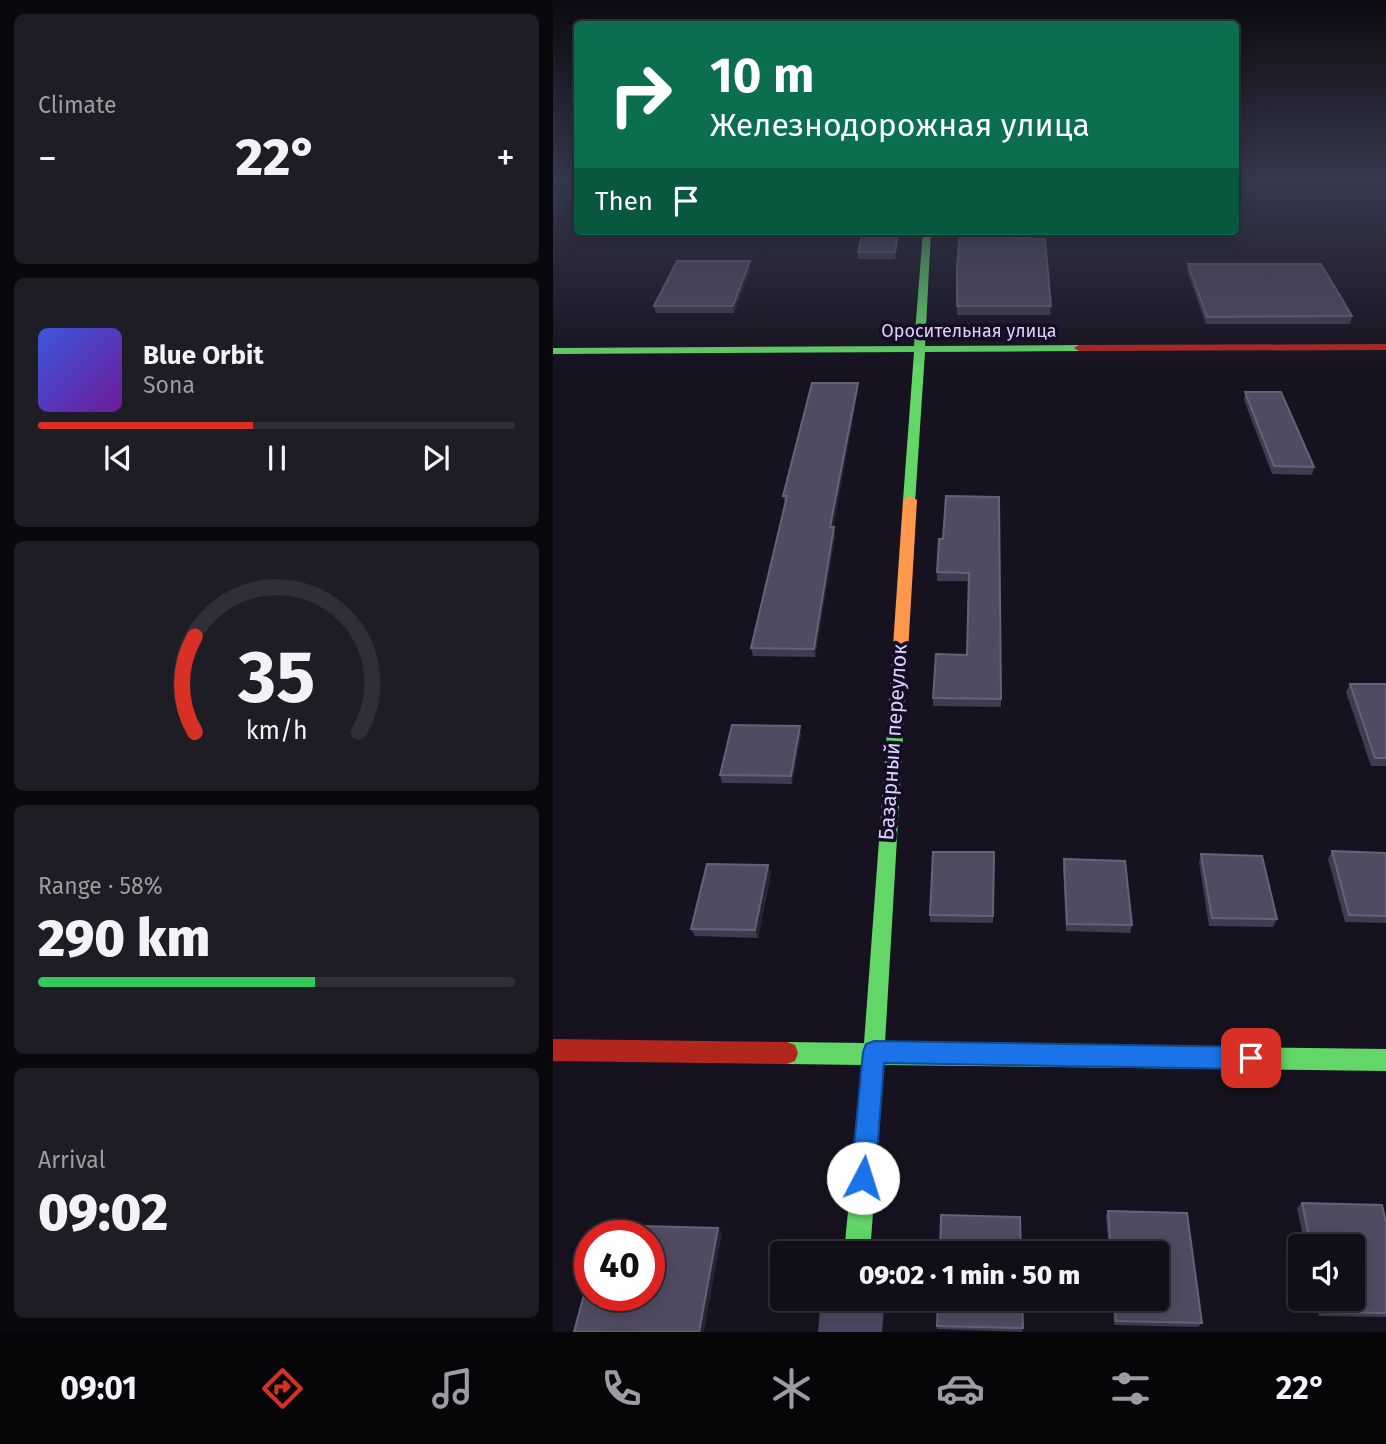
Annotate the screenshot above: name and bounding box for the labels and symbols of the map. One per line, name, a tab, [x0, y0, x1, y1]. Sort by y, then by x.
street label: Оросительная улица	[881, 320, 1057, 342]
street label: Базарный переулок	[873, 643, 913, 841]
pin	[1221, 1028, 1281, 1088]
position arrow	[826, 1141, 900, 1215]
speed limit sign: 40	[574, 1220, 665, 1311]

